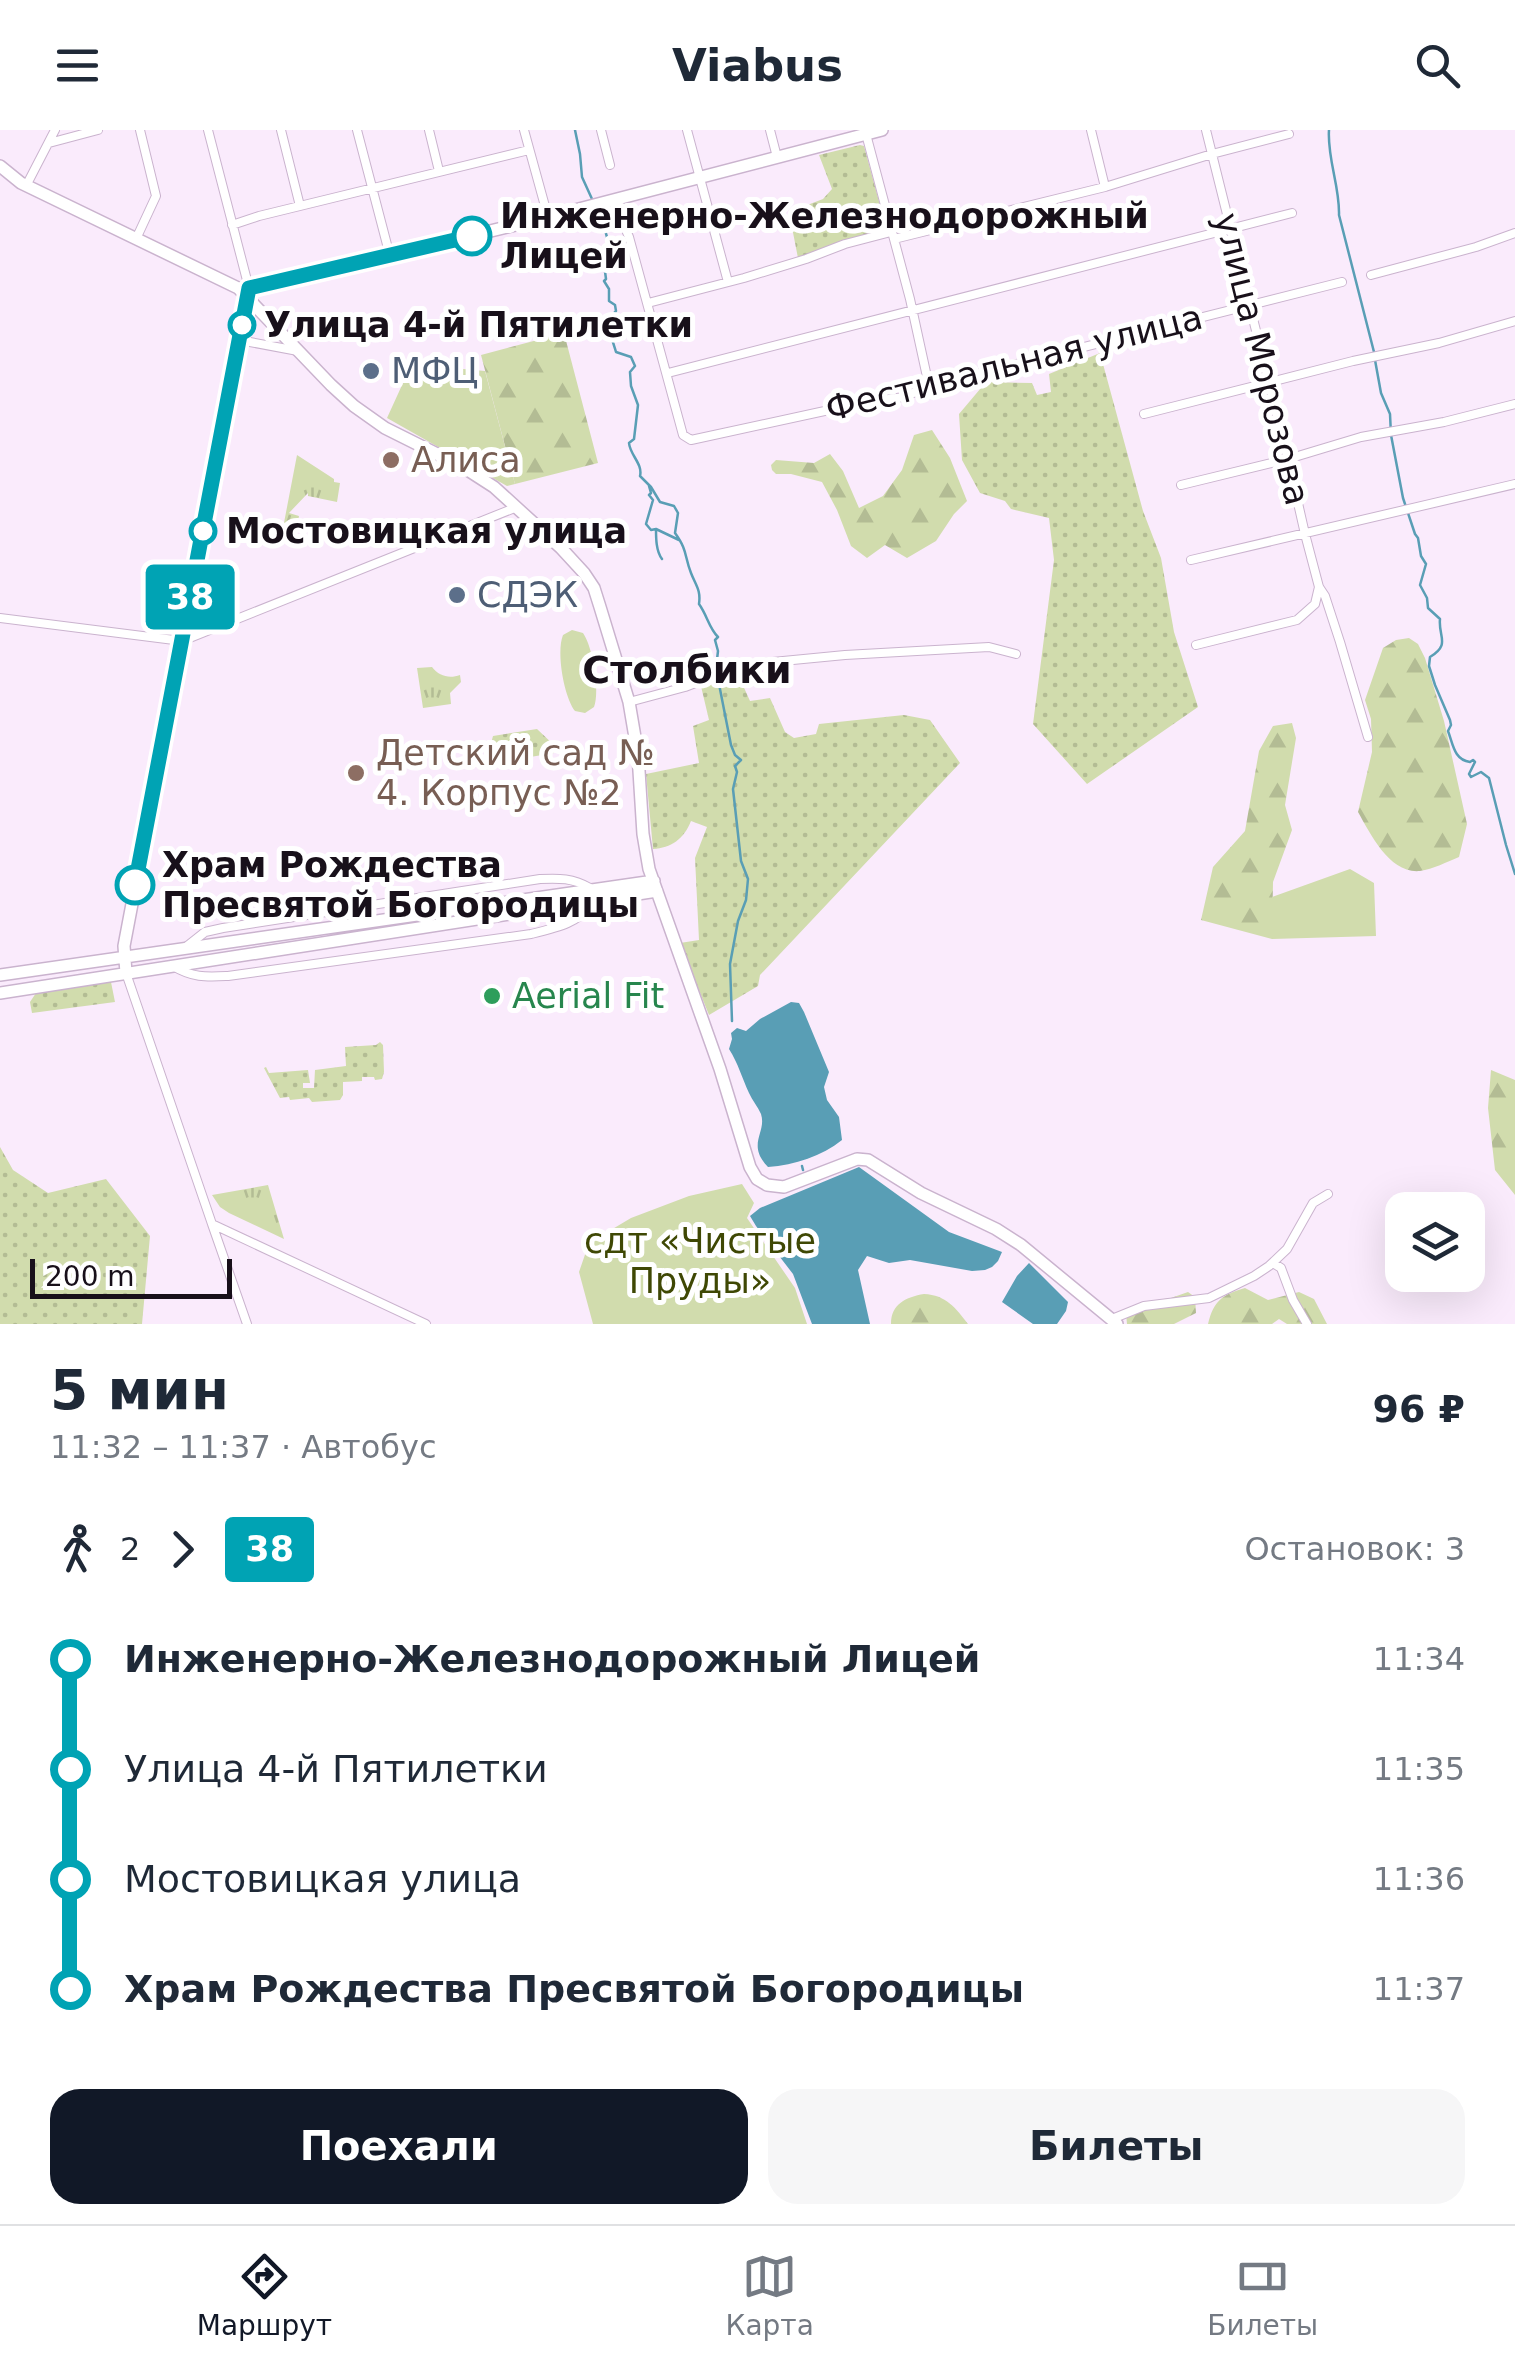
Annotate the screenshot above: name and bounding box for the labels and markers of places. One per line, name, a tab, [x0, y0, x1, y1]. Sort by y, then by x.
place label: Инженерно-Железнодорожный Лицей	[500, 196, 1149, 276]
marker: Инженерно-Железнодорожный Лицей	[453, 217, 491, 255]
place label: Улица 4-й Пятилетки	[264, 305, 693, 345]
marker: Улица 4-й Пятилетки	[229, 312, 255, 338]
place label: МФЦ	[391, 351, 479, 391]
marker: МФЦ	[360, 360, 382, 382]
place label: Алиса	[411, 440, 521, 480]
marker: Алиса	[380, 449, 402, 471]
place label: Мостовицкая улица	[226, 511, 627, 551]
marker: Мостовицкая улица	[190, 518, 216, 544]
place label: СДЭК	[477, 575, 578, 615]
marker: СДЭК	[446, 584, 468, 606]
place label: Детский сад № 4. Корпус №2	[376, 733, 655, 813]
marker: Детский сад № 4. Корпус №2	[345, 762, 367, 784]
place label: Храм Рождества Пресвятой Богородицы	[162, 845, 639, 925]
marker: Храм Рождества Пресвятой Богородицы	[116, 866, 154, 904]
place label: Aerial Fit	[512, 976, 664, 1016]
marker: Aerial Fit	[481, 985, 503, 1007]

